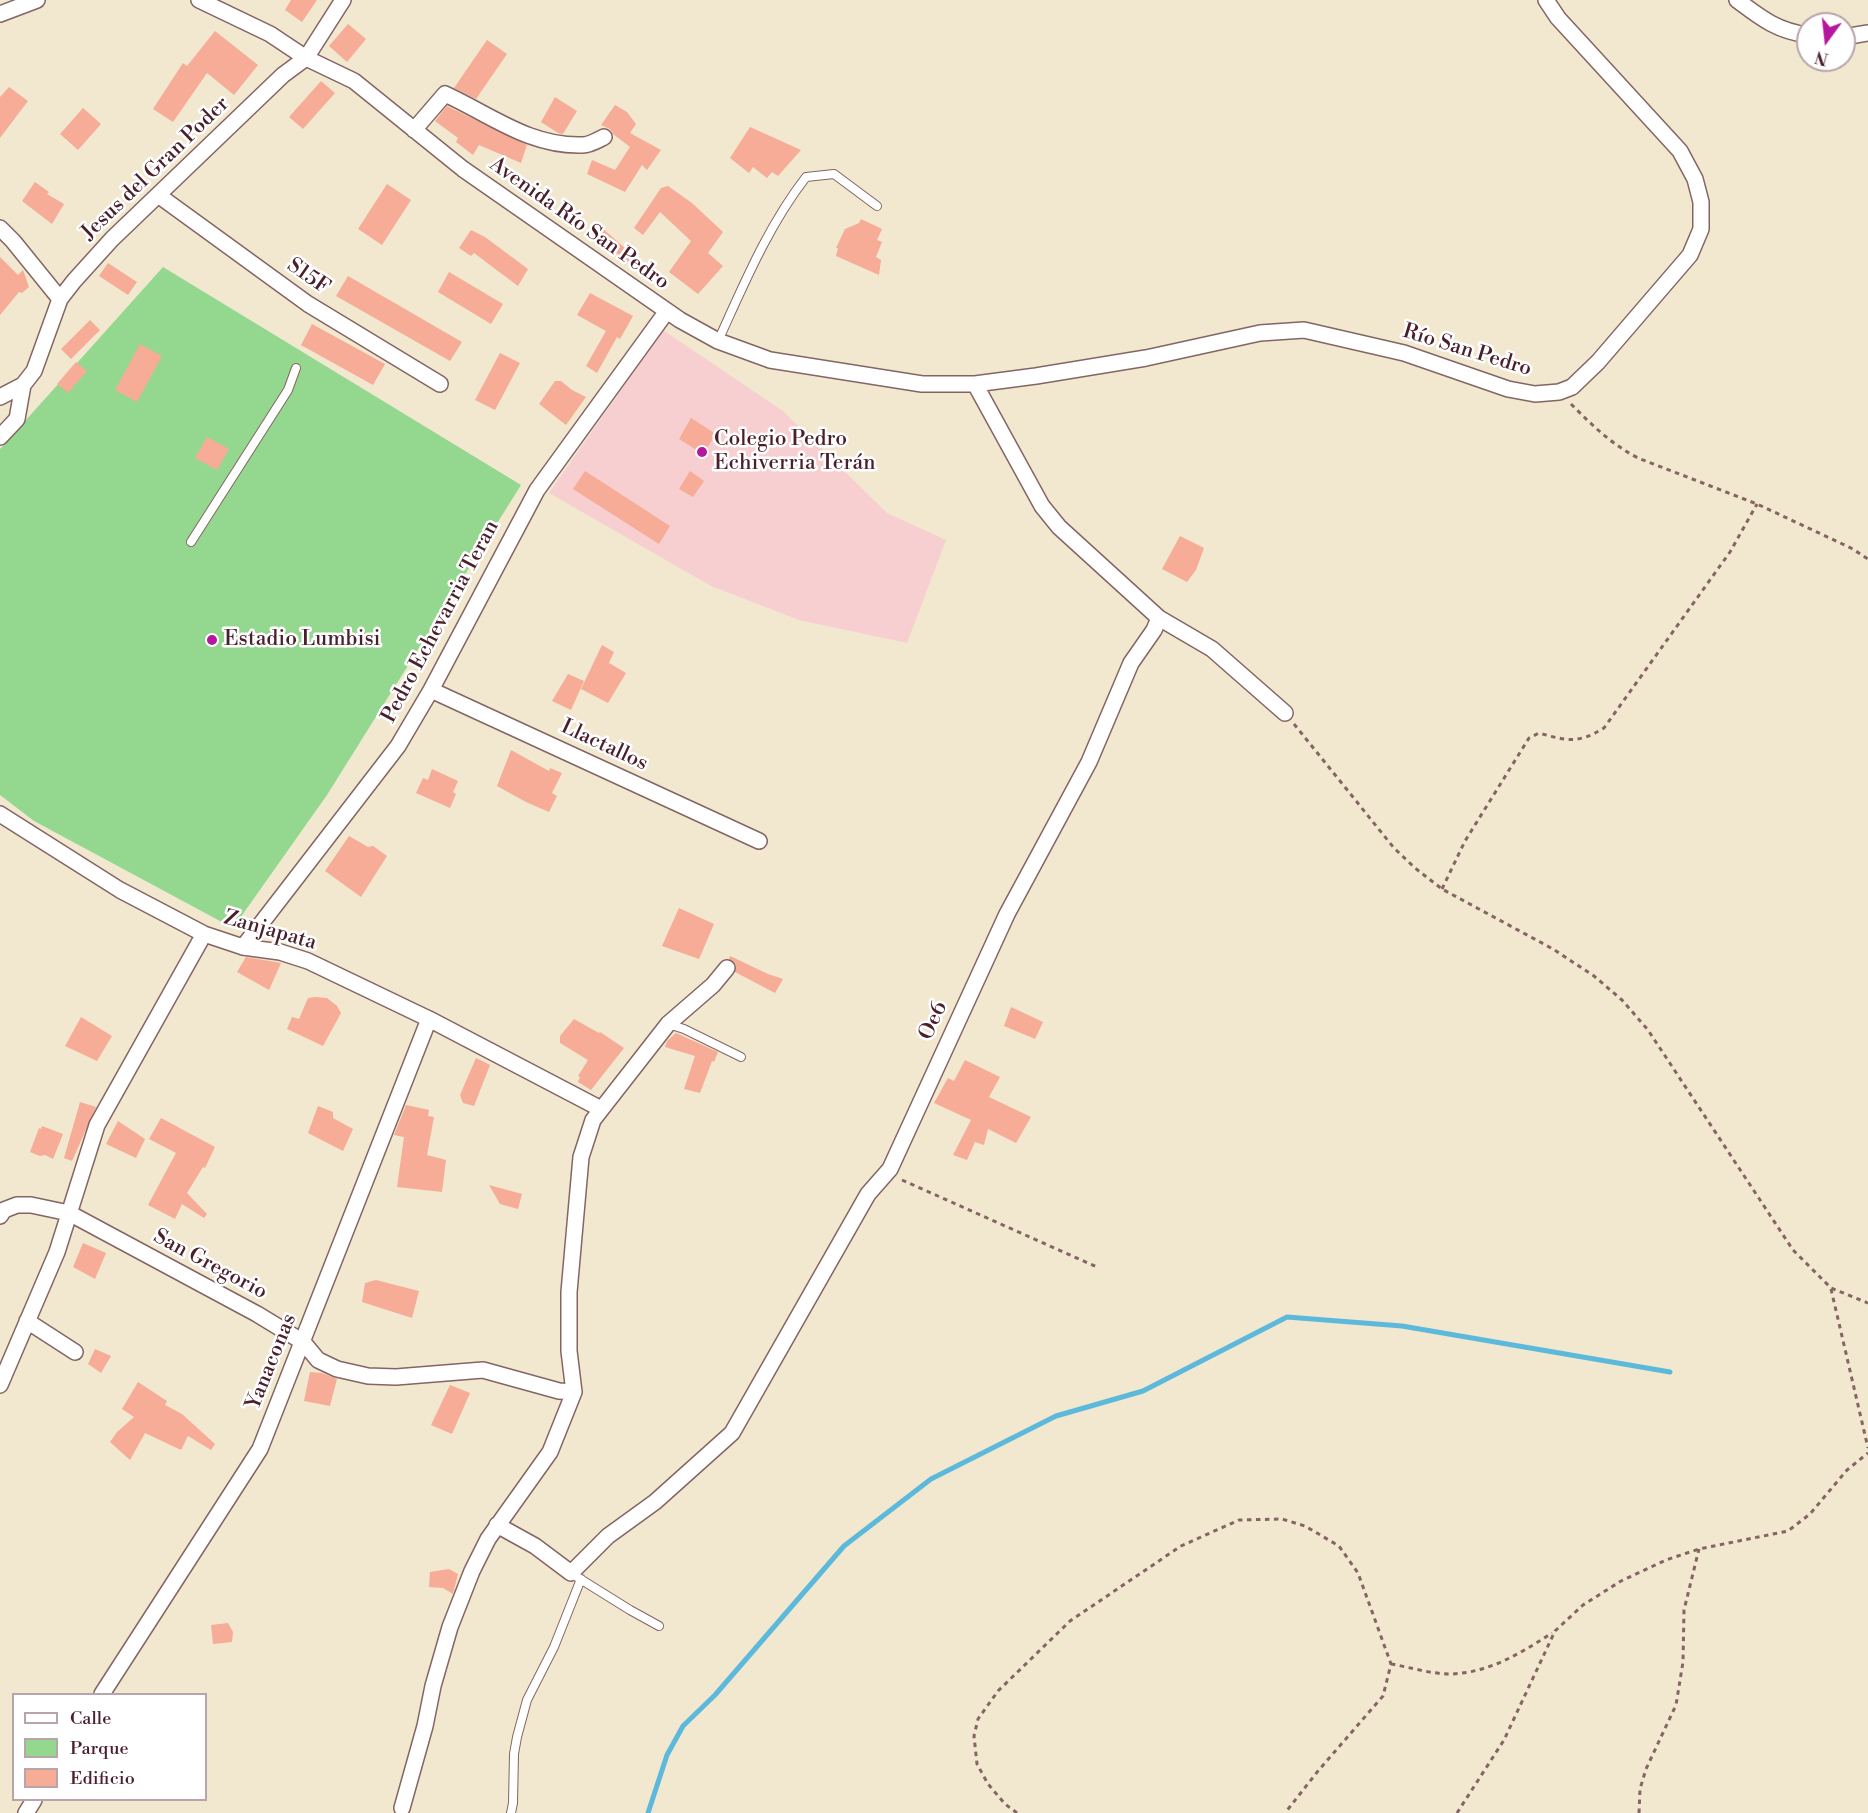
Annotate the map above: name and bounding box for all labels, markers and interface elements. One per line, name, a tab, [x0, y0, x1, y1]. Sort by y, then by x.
north arrow	[1796, 12, 1856, 72]
text: N	[1813, 46, 1831, 69]
street label: Jesus del Gran Poder	[77, 92, 235, 246]
street label: Avenida Río San Pedro	[484, 152, 674, 296]
street label: S15F	[282, 253, 334, 301]
street label: Río San Pedro	[1400, 319, 1534, 383]
place label: Colegio Pedro Echiverria Terán	[714, 427, 876, 477]
marker: Colegio Pedro Echiverria Terán	[695, 445, 709, 459]
street label: Pedro Echevarria Teran	[377, 516, 505, 728]
place label: Estadio Lumbisi	[224, 627, 381, 653]
marker: Estadio Lumbisi	[205, 633, 219, 647]
street label: Llactallos	[556, 715, 652, 777]
street label: Zanjapata	[221, 906, 319, 956]
street label: Oe6	[914, 998, 954, 1044]
street label: San Gregorio	[149, 1224, 271, 1306]
street label: Yanaconas	[241, 1310, 303, 1414]
legend	[12, 1693, 207, 1801]
text: Calle	[70, 1707, 111, 1730]
text: Parque	[70, 1737, 129, 1760]
text: Edificio	[70, 1767, 135, 1790]

